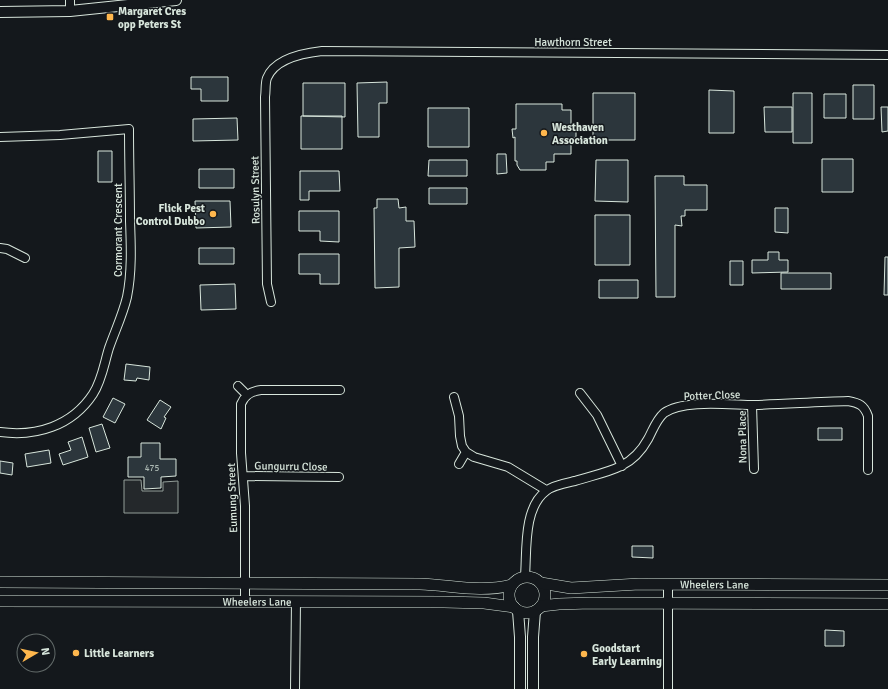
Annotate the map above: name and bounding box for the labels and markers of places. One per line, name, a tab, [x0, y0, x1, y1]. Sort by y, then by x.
place label: Margaret Cres opp Peters St	[118, 5, 186, 31]
marker: Margaret Cres opp Peters St	[105, 12, 115, 22]
place label: Westhaven Association	[552, 121, 608, 147]
marker: Westhaven Association	[539, 128, 549, 138]
place label: Flick Pest Control Dubbo	[136, 202, 205, 228]
marker: Flick Pest Control Dubbo	[208, 209, 218, 219]
place label: Goodstart Early Learning	[592, 642, 662, 668]
place label: Little Learners	[84, 647, 154, 660]
marker: Little Learners	[71, 648, 81, 658]
marker: Goodstart Early Learning	[579, 649, 589, 659]

